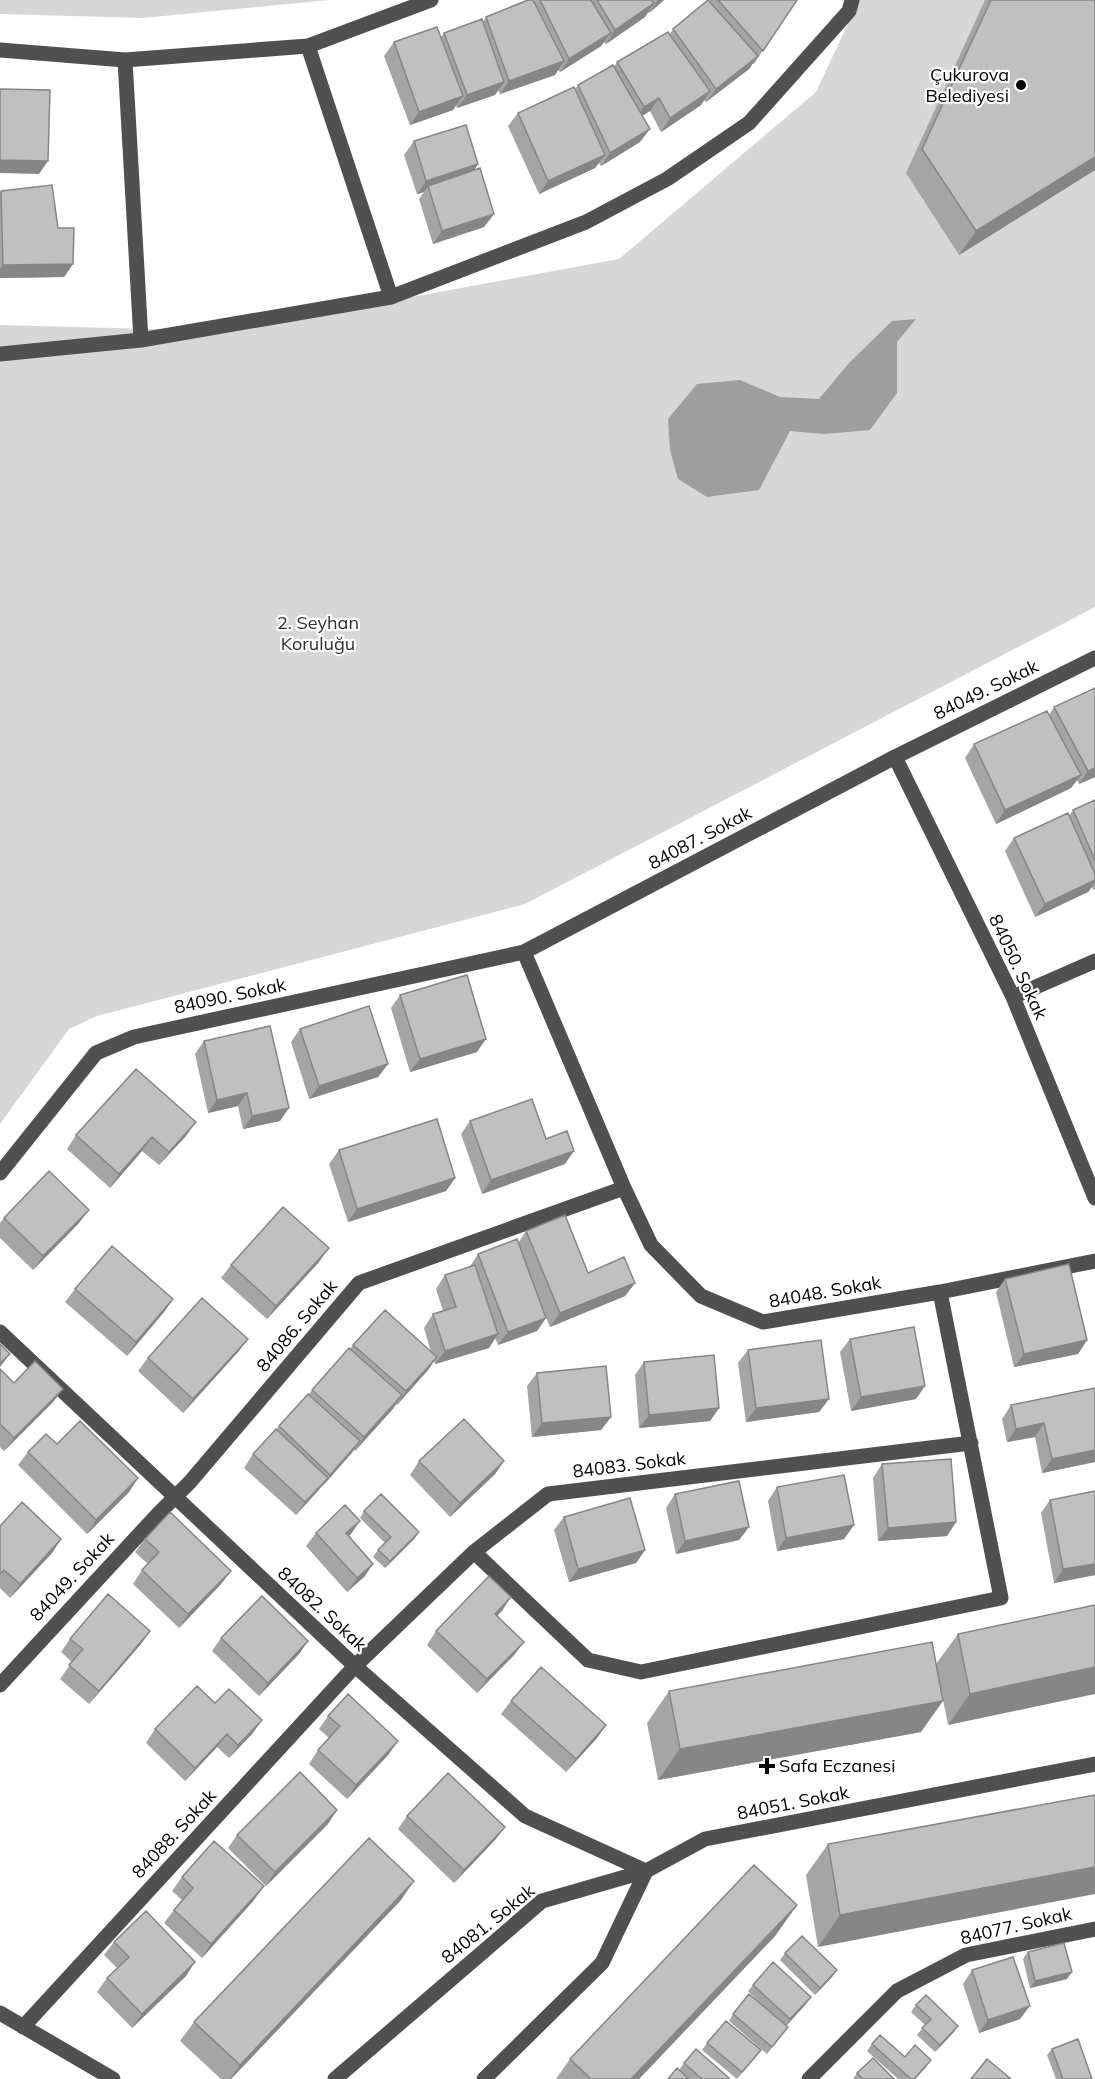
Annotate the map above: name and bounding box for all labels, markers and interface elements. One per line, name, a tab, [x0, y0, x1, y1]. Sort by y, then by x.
place label: Çukurova Belediyesi	[925, 63, 1009, 107]
marker: Çukurova Belediyesi	[1014, 78, 1028, 92]
park label: 2. Seyhan Koruluğu	[277, 611, 359, 655]
street label: 84049. Sokak	[930, 654, 1043, 725]
street label: 84087. Sokak	[644, 800, 756, 874]
street label: 84050. Sokak	[984, 910, 1053, 1024]
street label: 84090. Sokak	[172, 972, 289, 1019]
street label: 84048. Sokak	[767, 1270, 884, 1313]
street label: 84086. Sokak	[251, 1274, 342, 1377]
street label: 84083. Sokak	[571, 1446, 687, 1483]
street label: 84049. Sokak	[25, 1527, 119, 1626]
street label: 84082. Sokak	[273, 1562, 372, 1656]
place label: Safa Eczanesi	[779, 1754, 896, 1777]
marker: Safa Eczanesi	[760, 1759, 774, 1773]
street label: 84051. Sokak	[735, 1780, 852, 1825]
street label: 84088. Sokak	[127, 1784, 221, 1883]
street label: 84081. Sokak	[436, 1878, 540, 1968]
street label: 84077. Sokak	[958, 1901, 1075, 1949]

